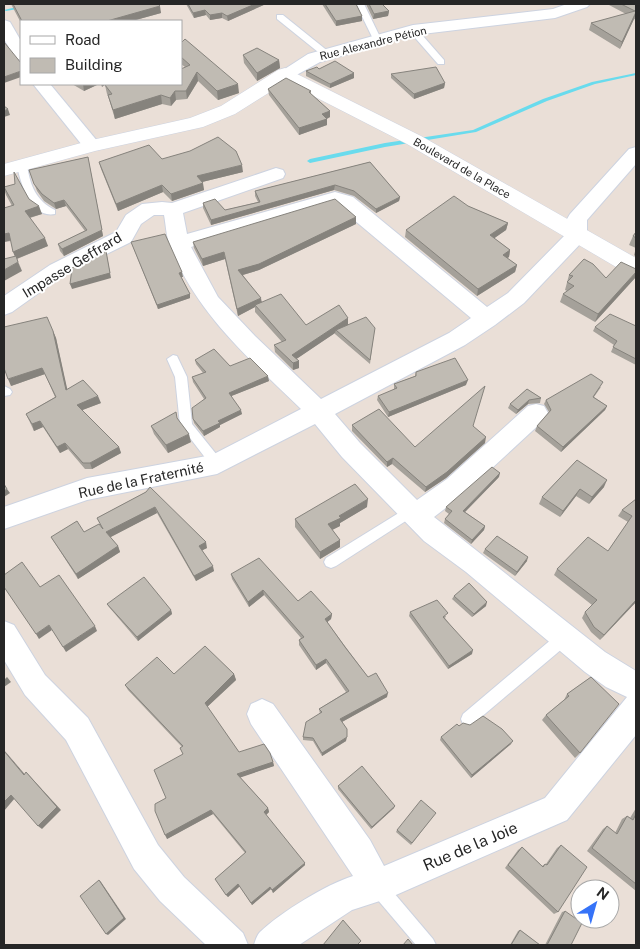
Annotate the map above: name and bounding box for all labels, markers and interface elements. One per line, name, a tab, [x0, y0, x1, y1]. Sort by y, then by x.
legend	[20, 20, 182, 85]
street label: Rue Alexandre Pétion	[318, 24, 428, 62]
text: Road	[65, 31, 101, 48]
text: Building	[65, 56, 123, 73]
street label: Boulevard de la Place	[411, 135, 513, 201]
street label: Impasse Geffrard	[20, 229, 124, 301]
street label: Rue de la Fraternité	[77, 459, 205, 501]
street label: Rue de la Joie	[420, 818, 520, 875]
north arrow	[570, 879, 620, 929]
text: N	[594, 884, 612, 903]

